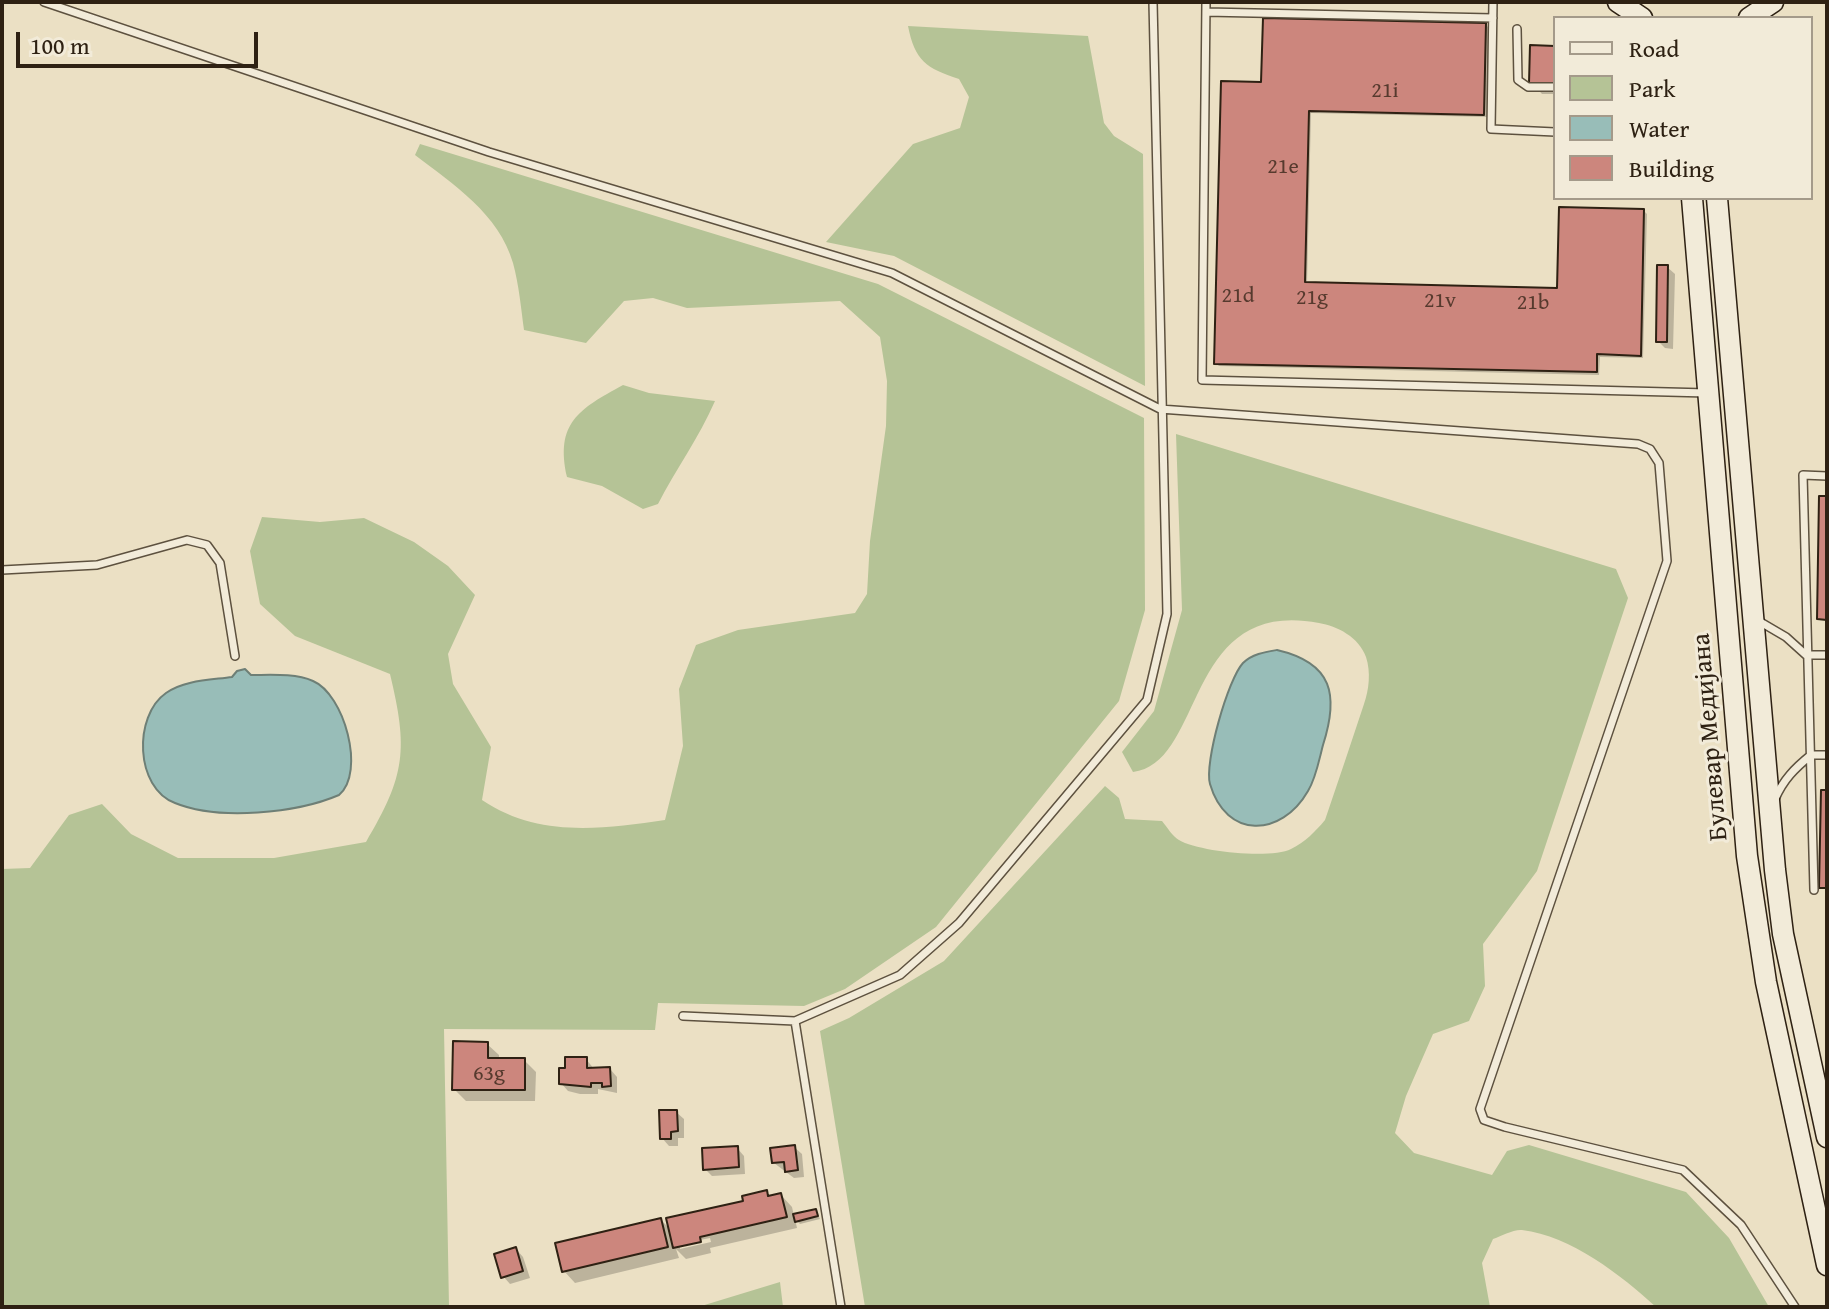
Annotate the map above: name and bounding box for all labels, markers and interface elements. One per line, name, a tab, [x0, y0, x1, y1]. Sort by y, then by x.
scale bar	[20, 16, 262, 66]
legend	[1553, 16, 1813, 200]
text: 100 m	[30, 28, 90, 63]
text: Road	[1629, 31, 1679, 66]
text: Park	[1629, 71, 1675, 106]
house number: 21i	[1371, 78, 1399, 104]
text: Water	[1629, 111, 1689, 146]
text: Building	[1629, 151, 1714, 186]
house number: 21e	[1267, 154, 1299, 180]
house number: 21d	[1222, 283, 1254, 309]
house number: 21g	[1296, 285, 1328, 311]
house number: 21v	[1424, 288, 1456, 314]
house number: 21b	[1517, 290, 1549, 316]
street label: Булевар Медијана	[1686, 632, 1736, 842]
house number: 63g	[473, 1061, 505, 1087]

